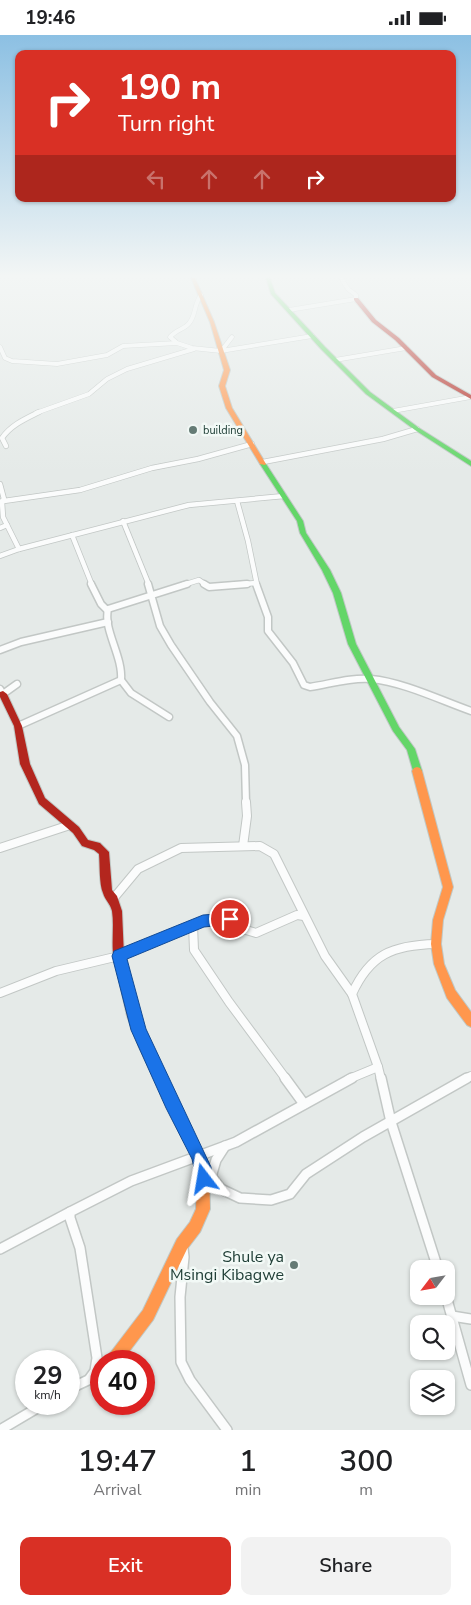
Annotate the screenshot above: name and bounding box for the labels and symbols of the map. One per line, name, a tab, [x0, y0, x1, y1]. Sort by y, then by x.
place label: building	[203, 423, 243, 438]
marker: building	[187, 424, 199, 436]
pin	[209, 898, 251, 940]
position arrow	[177, 1152, 229, 1204]
place label: Shule ya Msingi Kibagwe	[170, 1246, 284, 1286]
marker: Shule ya Msingi Kibagwe	[288, 1259, 300, 1271]
north arrow	[410, 1260, 455, 1305]
speed limit sign: 40	[90, 1350, 155, 1415]

